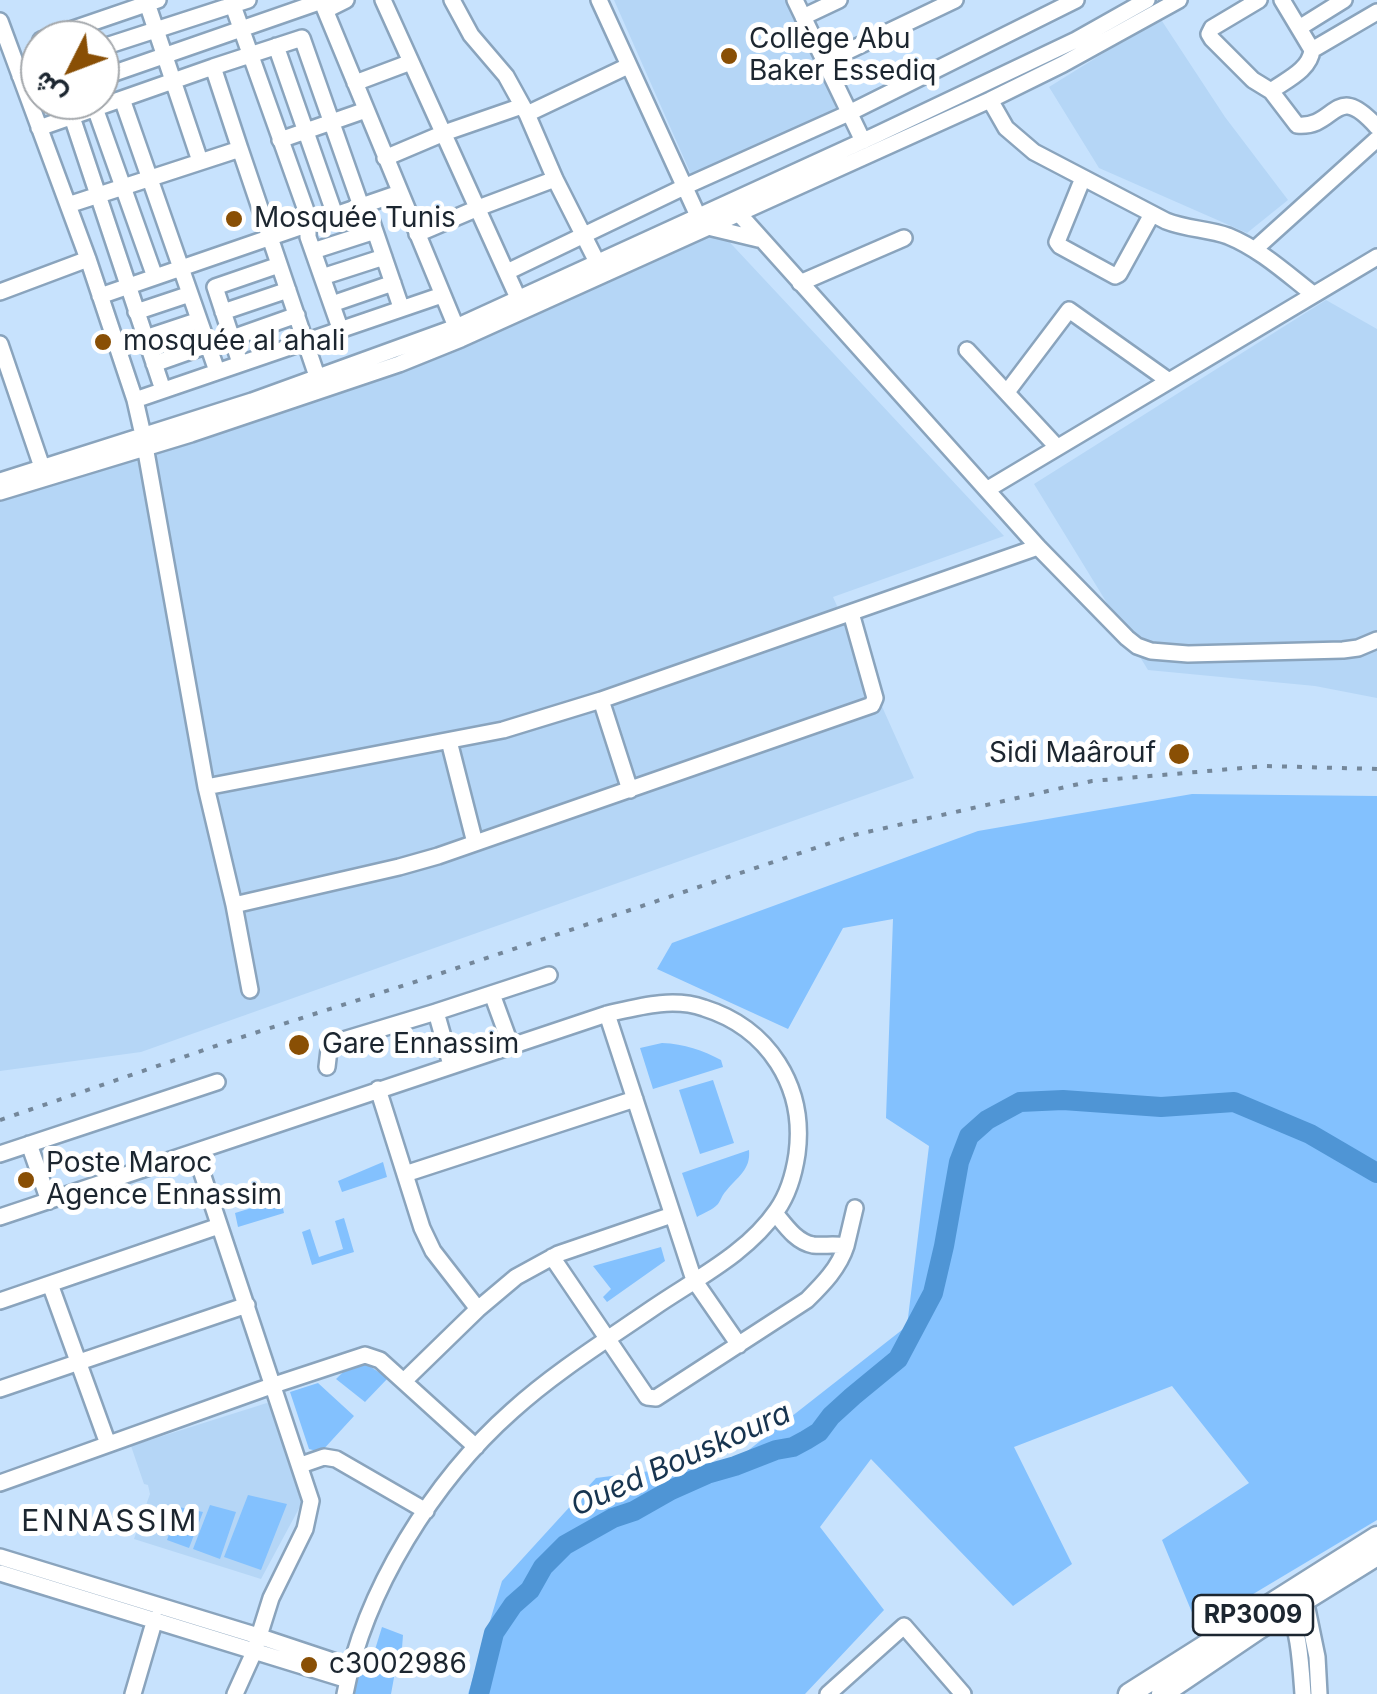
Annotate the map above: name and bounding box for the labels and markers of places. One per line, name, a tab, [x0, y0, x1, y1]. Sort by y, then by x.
place label: Collège Abu Baker Essediq	[749, 23, 936, 89]
marker: Collège Abu Baker Essediq	[718, 45, 740, 67]
place label: Mosquée Tunis	[254, 202, 456, 236]
marker: Mosquée Tunis	[223, 208, 245, 230]
place label: mosquée al ahali	[123, 325, 345, 359]
marker: mosquée al ahali	[92, 331, 114, 353]
place label: Sidi Maârouf	[989, 737, 1156, 771]
marker: Sidi Maârouf	[1166, 741, 1192, 767]
place label: Gare Ennassim	[322, 1028, 519, 1062]
marker: Gare Ennassim	[286, 1032, 312, 1058]
place label: Poste Maroc Agence Ennassim	[46, 1147, 282, 1213]
marker: Poste Maroc Agence Ennassim	[15, 1169, 37, 1191]
place label: c3002986	[329, 1648, 467, 1682]
marker: c3002986	[298, 1654, 320, 1676]

